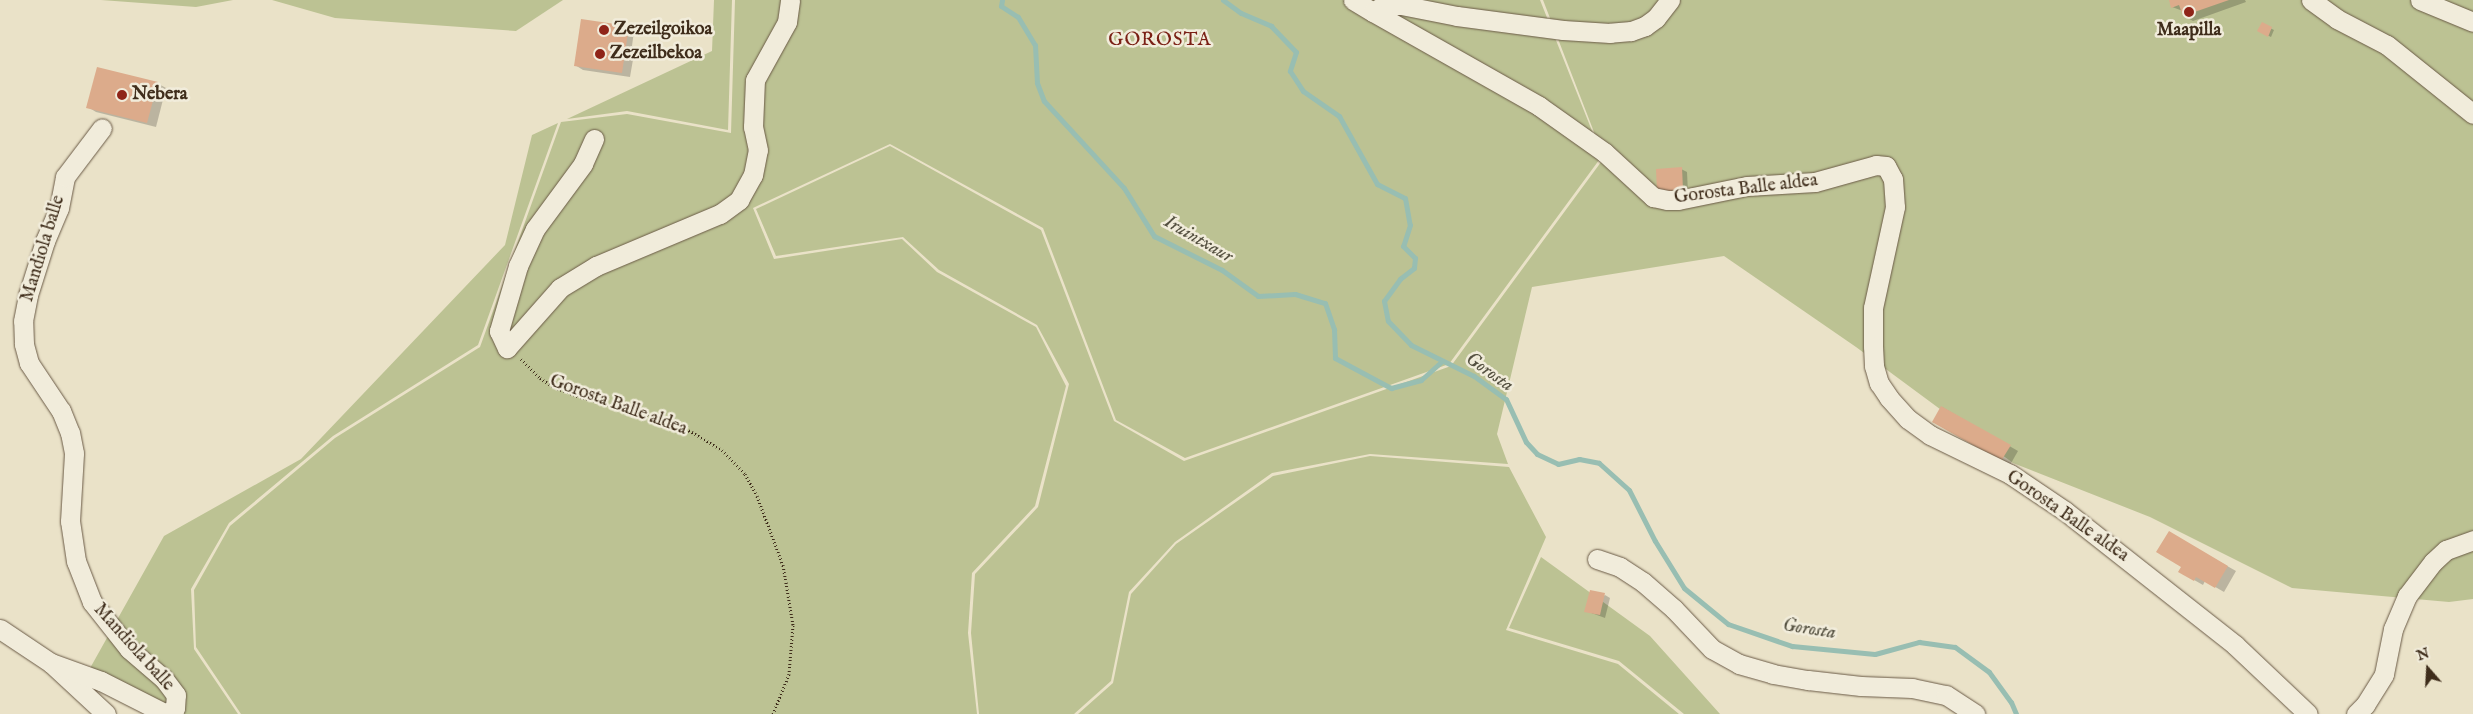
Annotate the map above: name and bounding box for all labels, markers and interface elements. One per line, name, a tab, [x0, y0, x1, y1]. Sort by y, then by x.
marker: Maapilla	[2183, 6, 2195, 18]
place label: Zezeilgoikoa	[614, 19, 712, 41]
place label: Maapilla	[2157, 20, 2221, 42]
marker: Zezeilgoikoa	[598, 24, 610, 36]
district label: GOROSTA	[1107, 30, 1213, 52]
place label: Zezeilbekoa	[610, 43, 702, 65]
marker: Zezeilbekoa	[594, 48, 606, 60]
place label: Nebera	[132, 84, 188, 106]
marker: Nebera	[116, 89, 128, 101]
street label: Gorosta Balle aldea	[1673, 170, 1819, 210]
street label: Mandiola balle	[18, 193, 70, 305]
water label: Iruintxaur	[1160, 211, 1236, 269]
water label: Gorosta	[1461, 348, 1517, 398]
street label: Gorosta Balle aldea	[546, 371, 690, 441]
street label: Gorosta Balle aldea	[2002, 467, 2132, 567]
street label: Mandiola balle	[88, 600, 178, 696]
water label: Gorosta	[1781, 615, 1837, 645]
north arrow	[2403, 644, 2453, 694]
text: N	[2414, 644, 2432, 665]

